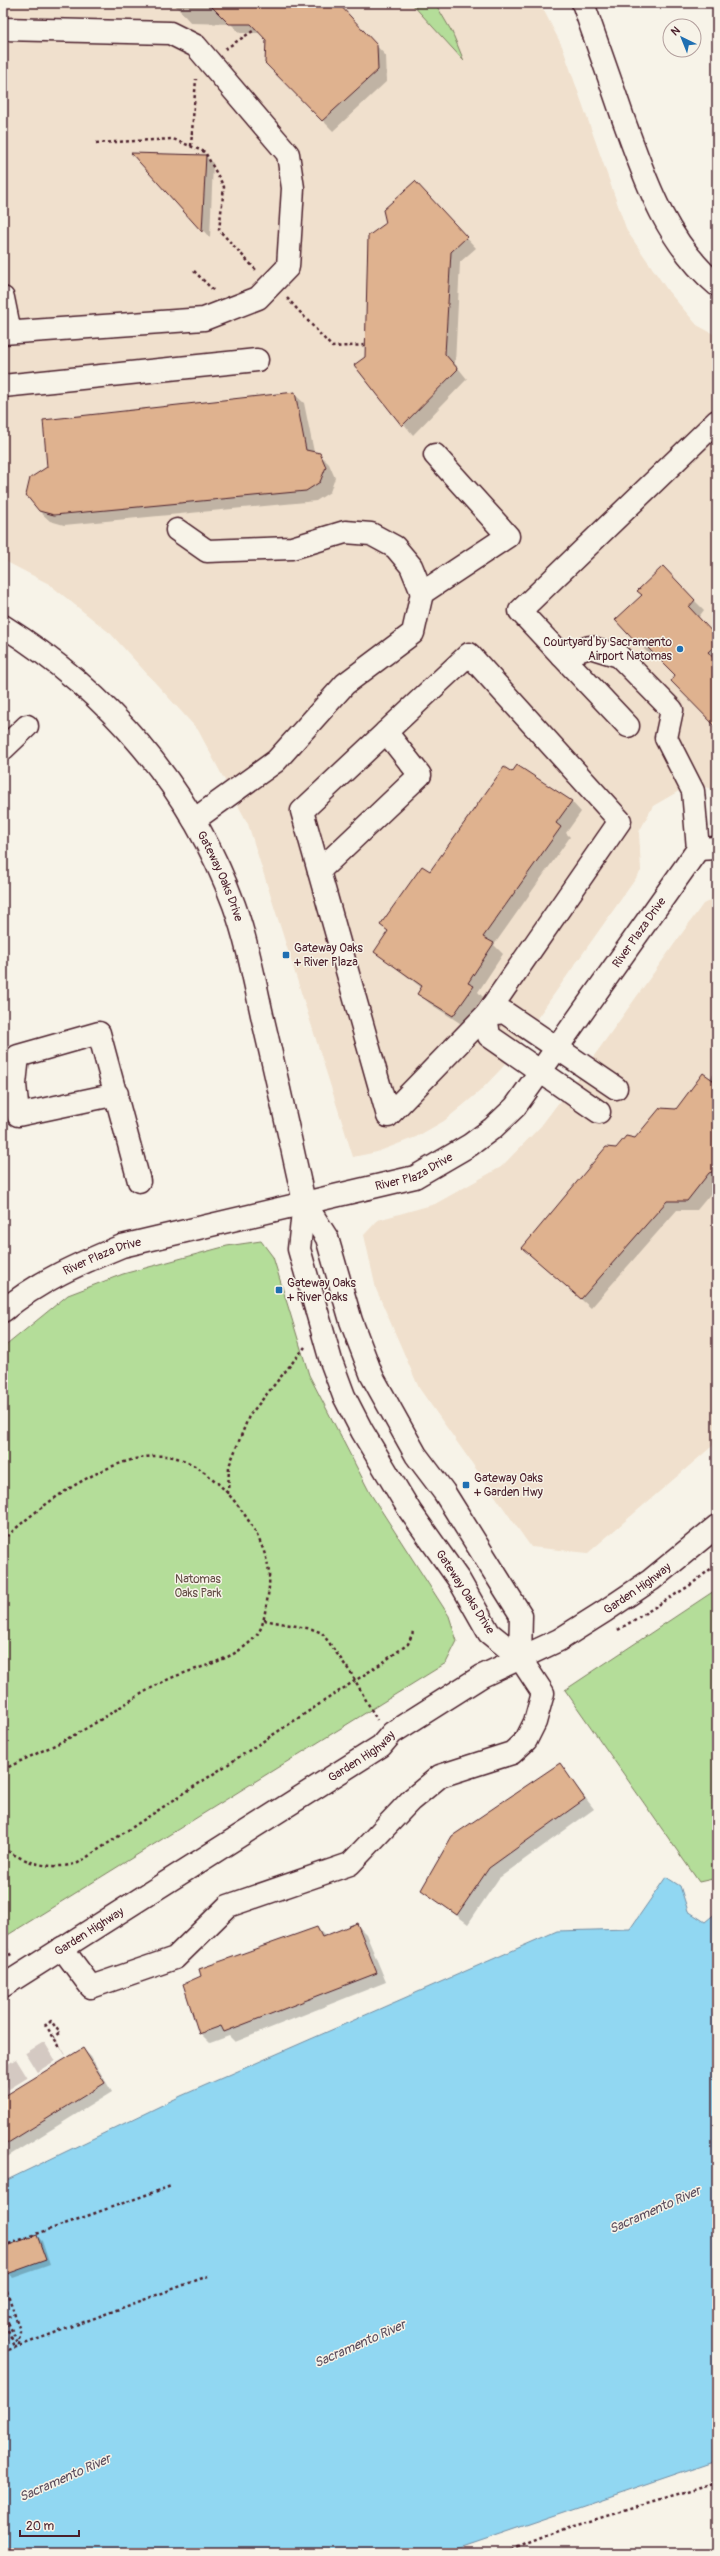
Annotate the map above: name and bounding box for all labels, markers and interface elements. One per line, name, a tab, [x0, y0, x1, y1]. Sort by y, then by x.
north arrow	[662, 18, 702, 58]
text: N	[668, 23, 683, 38]
place label: Courtyard by Sacramento Airport Natomas	[543, 635, 673, 664]
marker: Courtyard by Sacramento Airport Natomas	[675, 644, 685, 654]
street label: Gateway Oaks Drive	[194, 828, 247, 923]
street label: River Plaza Drive	[609, 894, 669, 970]
place label: Gateway Oaks + River Plaza	[293, 941, 364, 970]
marker: Gateway Oaks + River Plaza	[281, 950, 291, 960]
street label: River Plaza Drive	[374, 1149, 455, 1194]
street label: River Plaza Drive	[61, 1234, 143, 1279]
place label: Gateway Oaks + River Oaks	[286, 1276, 357, 1305]
marker: Gateway Oaks + River Oaks	[274, 1285, 284, 1295]
place label: Gateway Oaks + Garden Hwy	[473, 1471, 544, 1500]
marker: Gateway Oaks + Garden Hwy	[461, 1480, 471, 1490]
street label: Gateway Oaks Drive	[432, 1547, 498, 1637]
street label: Garden Highway	[601, 1559, 674, 1617]
park label: Natomas Oaks Park	[174, 1572, 222, 1601]
street label: Garden Highway	[325, 1728, 398, 1785]
street label: Garden Highway	[52, 1904, 127, 1959]
water label: Sacramento River	[607, 2182, 705, 2237]
water label: Sacramento River	[312, 2316, 410, 2371]
water label: Sacramento River	[17, 2450, 115, 2505]
scale bar	[20, 2512, 79, 2538]
text: 20 m	[26, 2519, 55, 2534]

